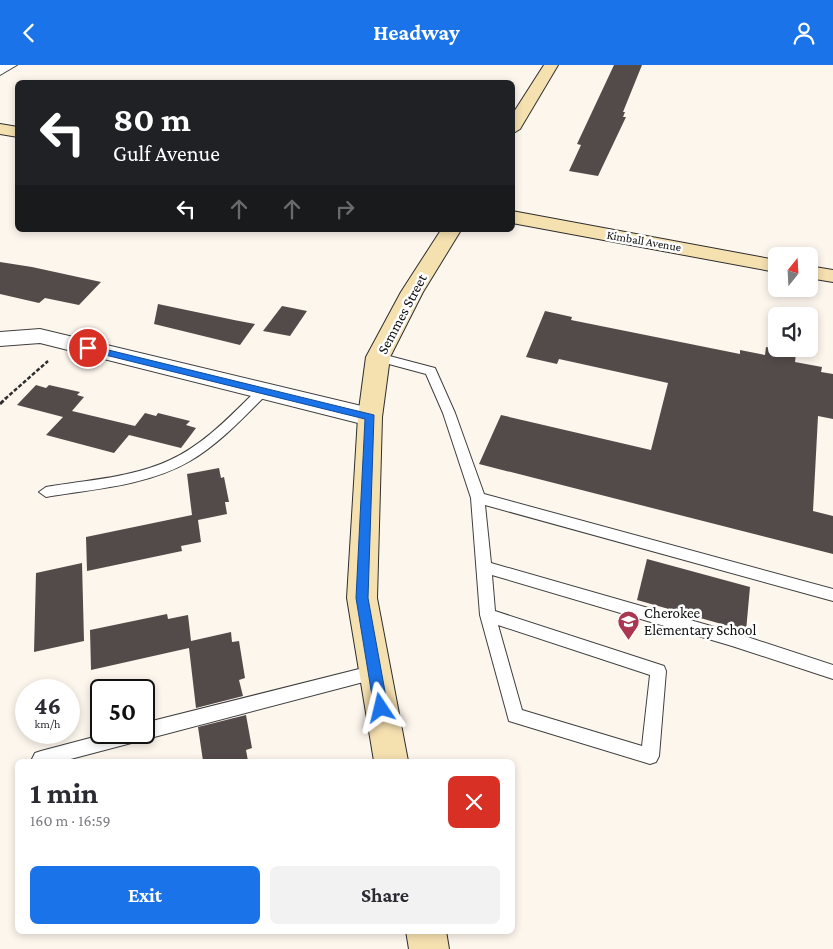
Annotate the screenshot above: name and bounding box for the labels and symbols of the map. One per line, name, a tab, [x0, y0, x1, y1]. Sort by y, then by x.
street label: Kimball Avenue	[606, 228, 682, 254]
north arrow	[768, 247, 818, 297]
street label: Semmes Street	[374, 270, 430, 357]
pin	[67, 327, 109, 369]
place label: Cherokee Elementary School	[644, 605, 756, 639]
school or university icon: Cherokee Elementary School	[616, 610, 640, 641]
speed limit sign: 50	[90, 679, 155, 744]
position arrow	[354, 681, 406, 733]

